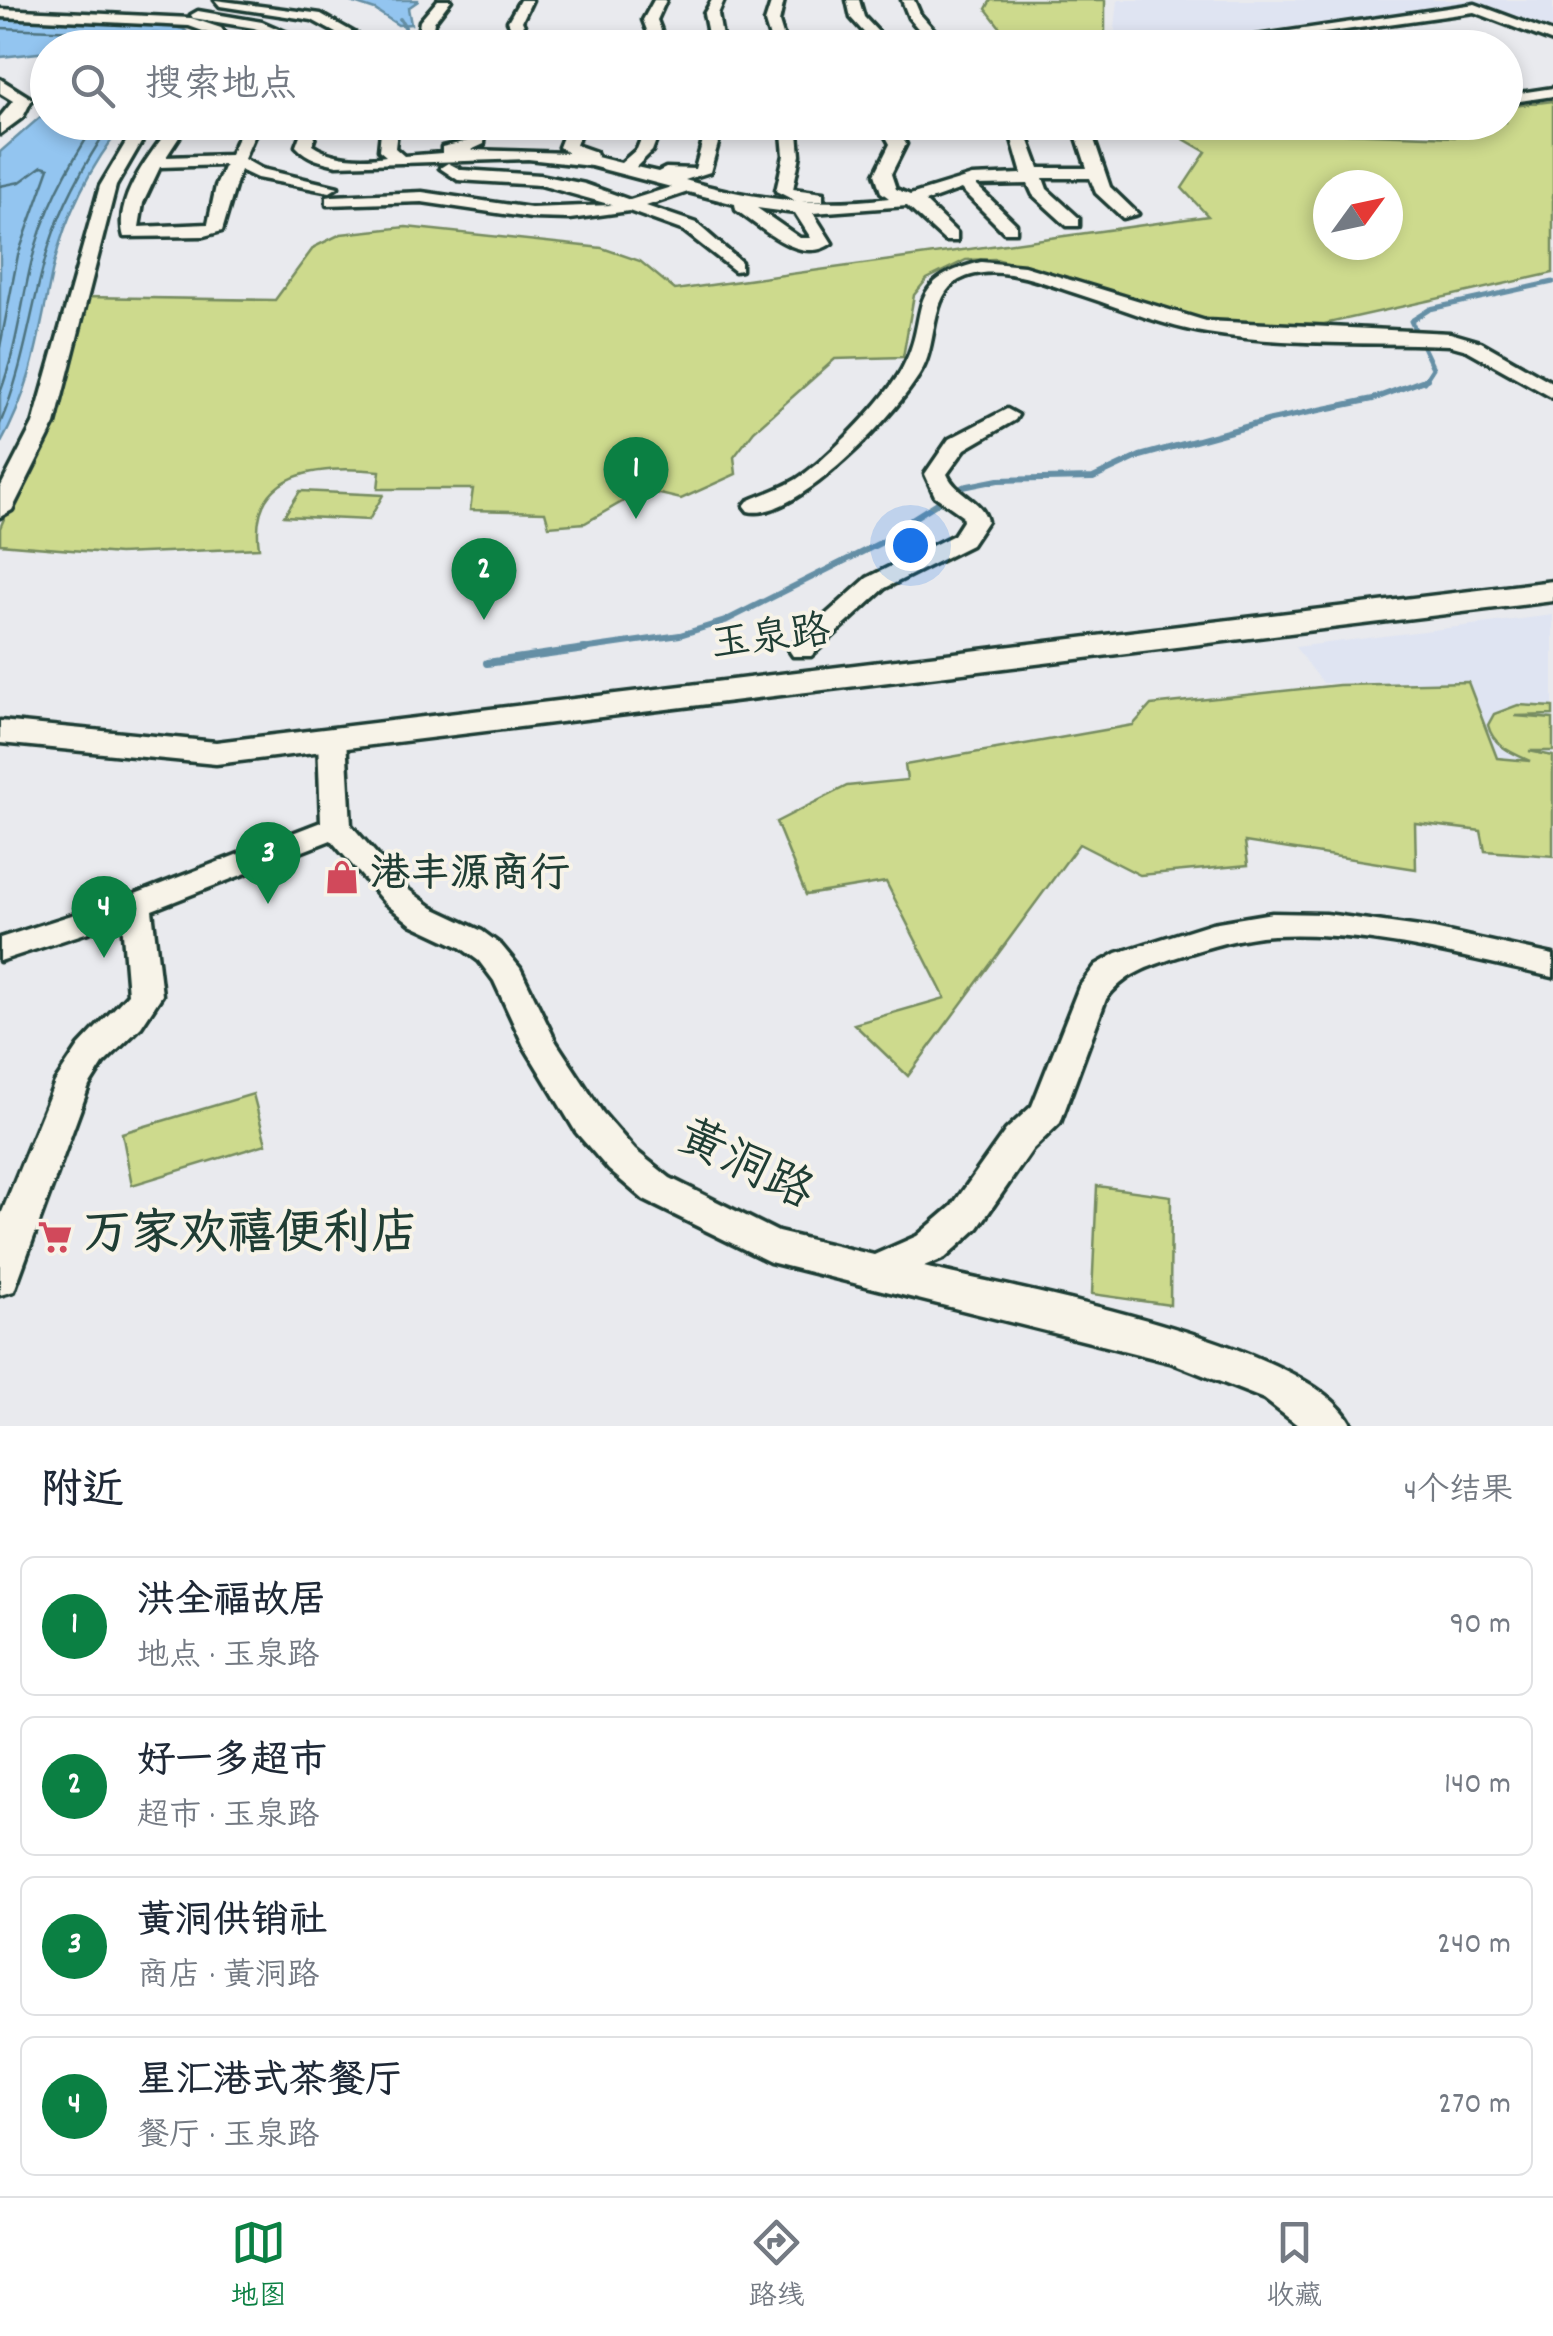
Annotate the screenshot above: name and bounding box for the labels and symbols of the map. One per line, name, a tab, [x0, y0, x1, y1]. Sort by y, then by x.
north arrow	[1313, 170, 1403, 260]
pin: 1	[604, 436, 668, 519]
your location	[885, 520, 936, 571]
pin: 2	[452, 538, 516, 620]
street label: 玉泉路	[708, 605, 834, 677]
pin: 3	[236, 822, 300, 904]
place label: 港丰源商行	[370, 849, 570, 906]
shop icon: 港丰源商行	[323, 858, 361, 896]
pin: 4	[72, 876, 136, 958]
street label: 黄洞路	[664, 1105, 824, 1231]
place label: 万家欢禧便利店	[83, 1203, 419, 1272]
supermarket icon: 万家欢禧便利店	[36, 1218, 74, 1256]

